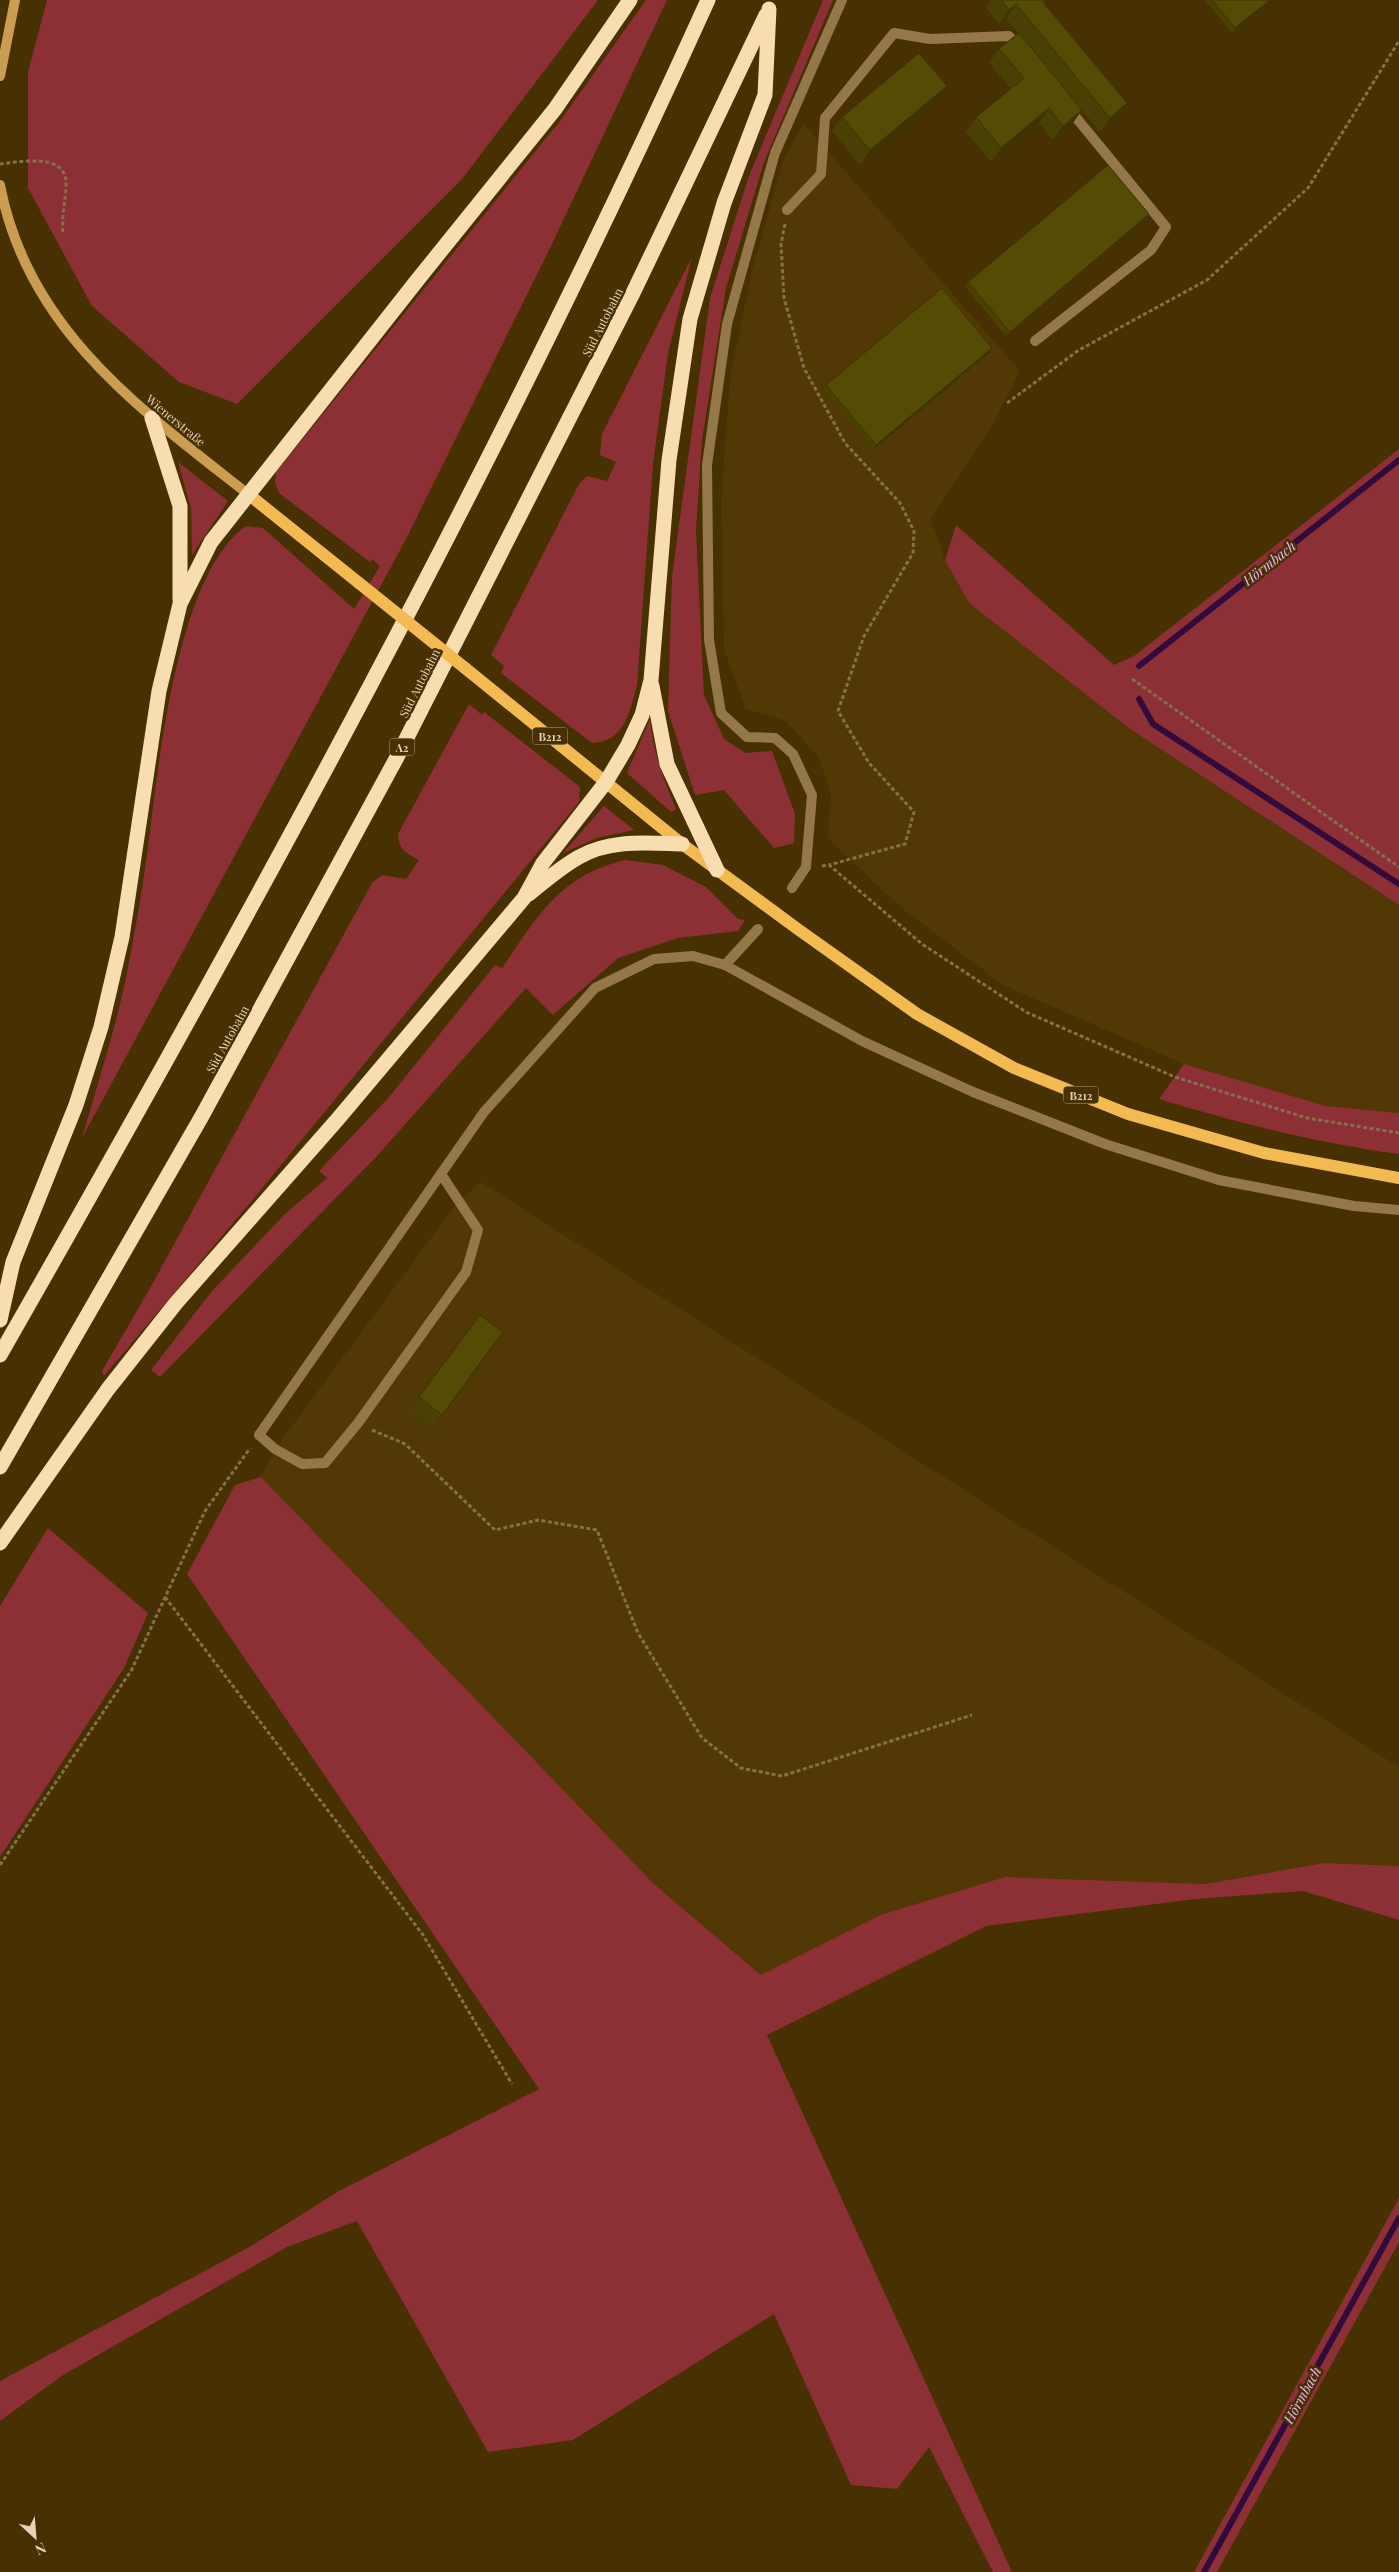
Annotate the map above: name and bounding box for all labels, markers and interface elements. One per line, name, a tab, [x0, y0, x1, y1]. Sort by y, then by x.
street label: Süd Autobahn	[578, 285, 626, 359]
street label: Wienerstraße	[142, 390, 209, 450]
water label: Hörmbach	[1238, 536, 1299, 590]
street label: Süd Autobahn	[395, 646, 443, 720]
road number: B212	[532, 728, 568, 744]
road number: A2	[390, 739, 414, 756]
street label: Süd Autobahn	[202, 1002, 252, 1076]
road number: B212	[1064, 1086, 1098, 1104]
water label: Hörmbach	[1278, 2363, 1325, 2428]
north arrow	[10, 2512, 60, 2562]
text: N	[32, 2538, 50, 2560]

